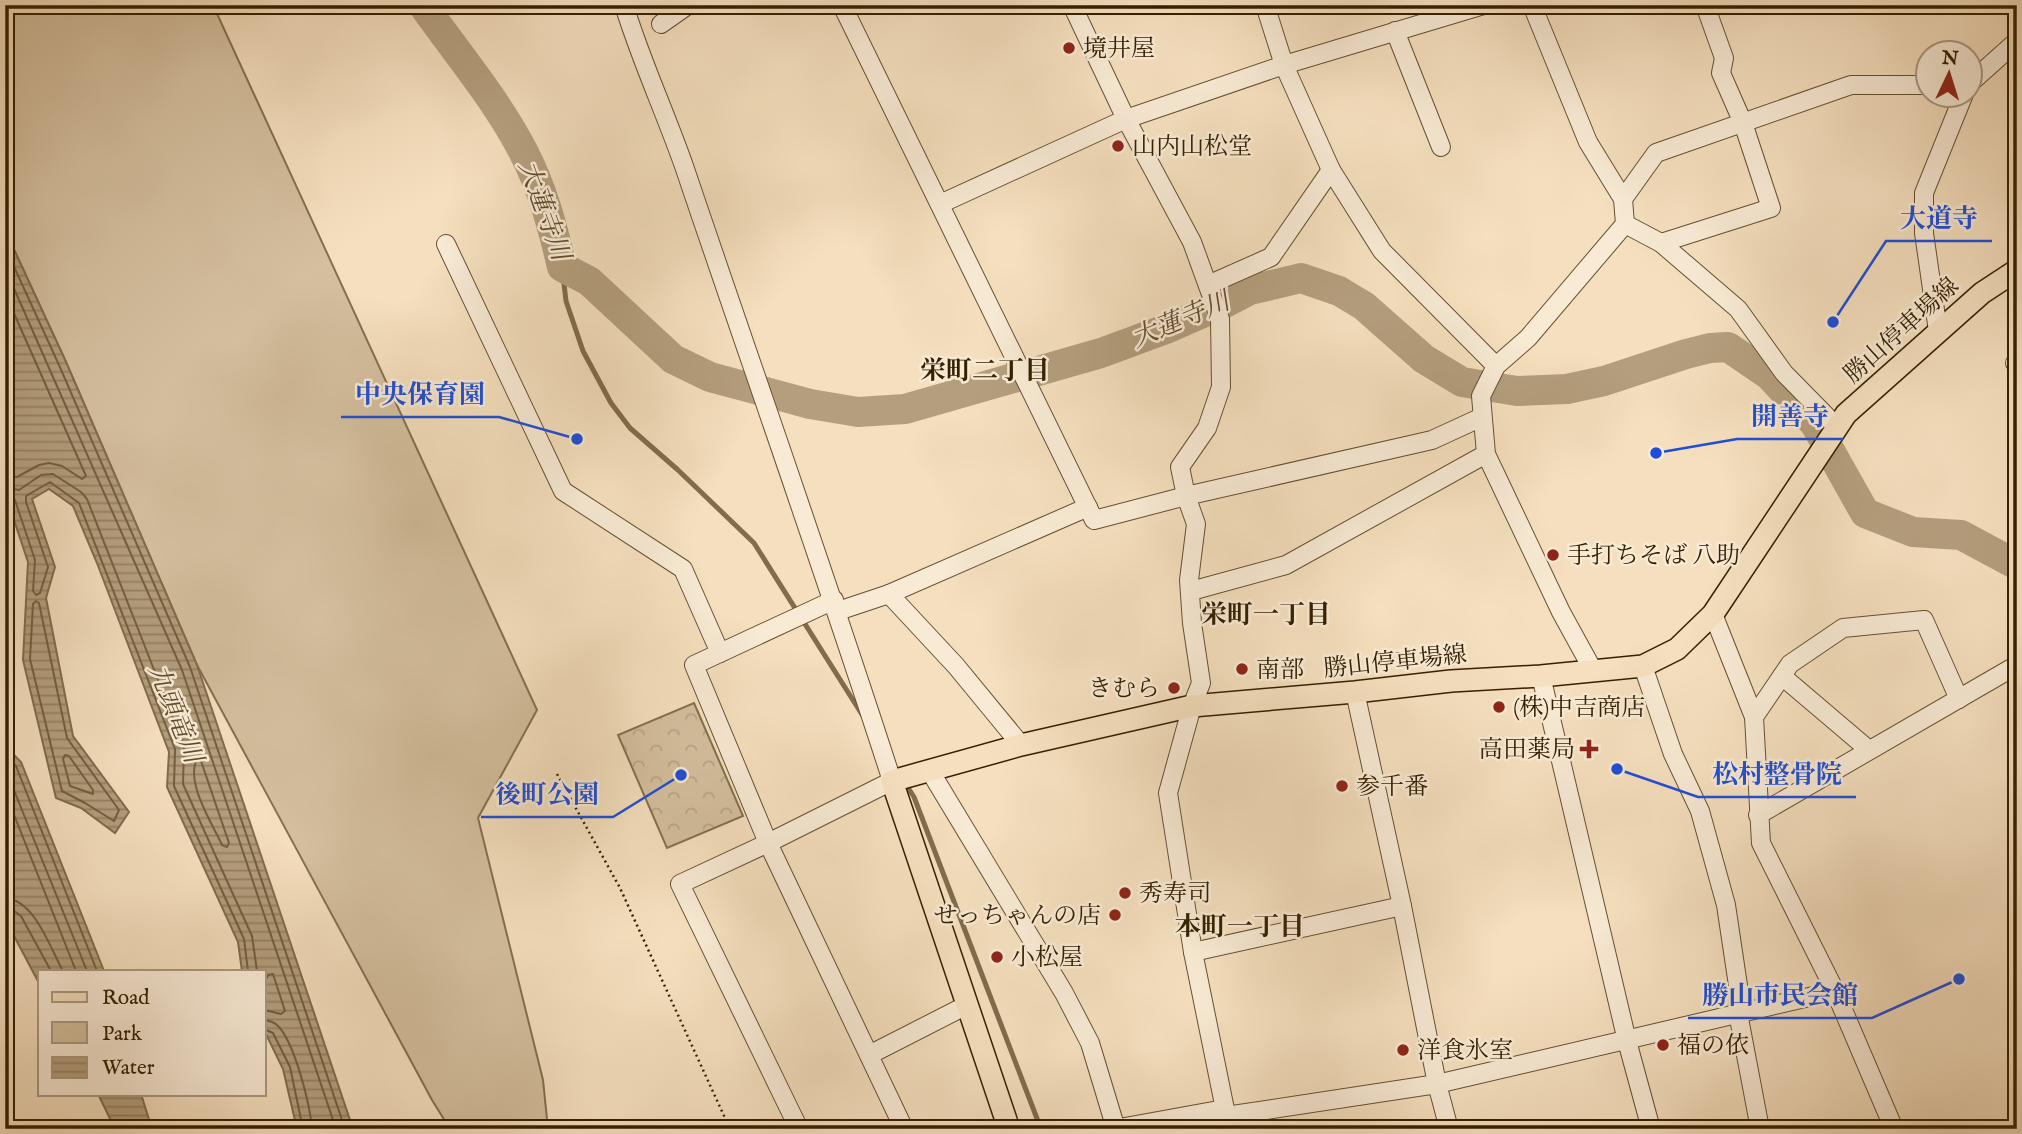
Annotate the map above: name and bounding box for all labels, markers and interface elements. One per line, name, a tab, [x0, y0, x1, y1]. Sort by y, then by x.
place label: 境井屋	[1083, 34, 1155, 65]
north arrow	[1913, 38, 1983, 108]
marker: 境井屋	[1061, 40, 1077, 56]
text: N	[1940, 46, 1960, 72]
place label: 山内山松堂	[1132, 132, 1252, 163]
marker: 山内山松堂	[1110, 138, 1126, 154]
water label: 大蓮寺川	[510, 156, 578, 268]
callout: 大道寺	[1886, 194, 1992, 241]
text: 大道寺	[1900, 203, 1978, 236]
street label: 勝山停車場線	[1838, 271, 1966, 391]
water label: 大蓮寺川	[1126, 284, 1238, 356]
district label: 栄町二丁目	[920, 355, 1050, 388]
callout: 中央保育園	[341, 370, 499, 417]
text: 中央保育園	[355, 379, 485, 412]
callout: 開善寺	[1737, 392, 1843, 439]
text: 開善寺	[1751, 401, 1829, 434]
place label: 手打ちそば 八助	[1567, 541, 1740, 572]
marker: 手打ちそば 八助	[1545, 547, 1561, 563]
district label: 栄町一丁目	[1201, 599, 1331, 632]
street label: 勝山停車場線	[1322, 640, 1468, 685]
place label: 南部	[1256, 655, 1304, 686]
water label: 九頭竜川	[140, 659, 211, 771]
marker: 南部	[1234, 661, 1250, 677]
place label: きむら	[1088, 674, 1160, 705]
marker: きむら	[1166, 680, 1182, 696]
place label: (株)中吉商店	[1513, 693, 1645, 724]
marker: (株)中吉商店	[1491, 699, 1507, 715]
place label: 高田薬局	[1479, 735, 1575, 766]
marker: 高田薬局	[1581, 741, 1597, 757]
callout: 松村整骨院	[1698, 750, 1856, 797]
text: 松村整骨院	[1712, 759, 1842, 792]
callout: 後町公園	[481, 770, 613, 817]
place label: 参千番	[1356, 772, 1428, 803]
marker: 参千番	[1334, 778, 1350, 794]
text: 後町公園	[495, 779, 599, 812]
place label: 秀寿司	[1139, 879, 1211, 910]
marker: 秀寿司	[1117, 885, 1133, 901]
place label: せっちゃんの店	[933, 901, 1101, 932]
marker: せっちゃんの店	[1107, 907, 1123, 923]
district label: 本町一丁目	[1175, 911, 1305, 944]
place label: 小松屋	[1011, 943, 1083, 974]
marker: 小松屋	[989, 949, 1005, 965]
legend	[38, 970, 266, 1096]
callout: 勝山市民会館	[1688, 971, 1872, 1018]
text: 勝山市民会館	[1702, 980, 1858, 1013]
text: Road	[102, 985, 150, 1012]
text: Park	[102, 1021, 143, 1048]
place label: 福の依	[1677, 1031, 1749, 1062]
place label: 洋食氷室	[1417, 1036, 1513, 1067]
marker: 福の依	[1655, 1037, 1671, 1053]
marker: 洋食氷室	[1395, 1042, 1411, 1058]
text: Water	[102, 1055, 155, 1082]

